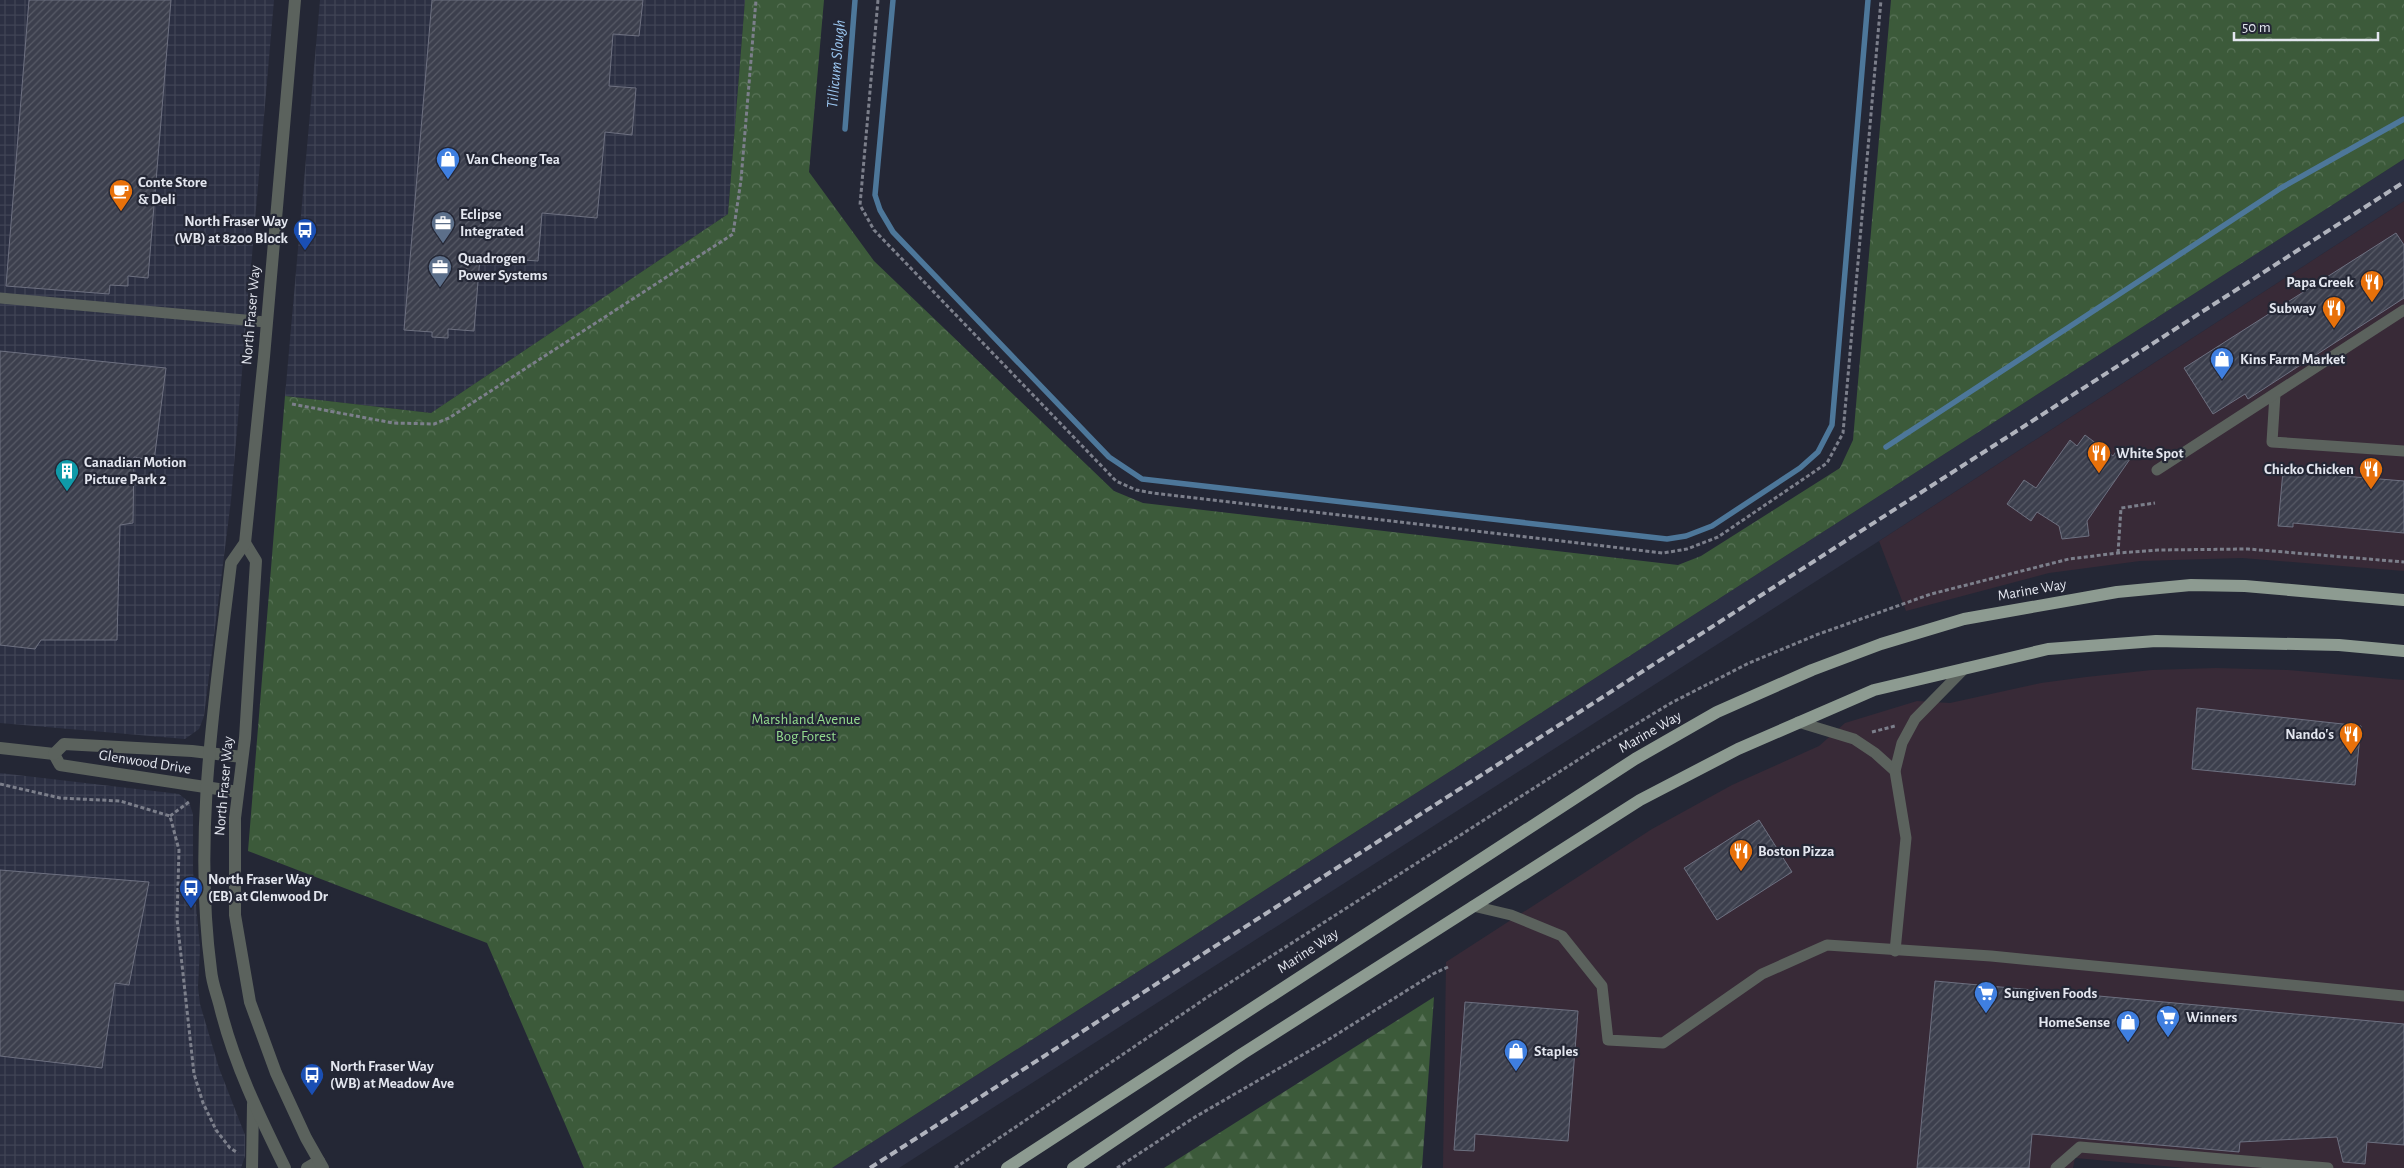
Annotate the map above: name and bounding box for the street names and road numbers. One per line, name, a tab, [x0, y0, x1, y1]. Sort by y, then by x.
street label: North Fraser Way	[239, 264, 263, 366]
street label: Marine Way	[1996, 576, 2068, 603]
street label: Marine Way	[1616, 708, 1684, 756]
street label: North Fraser Way	[212, 735, 236, 837]
street label: Glenwood Drive	[98, 747, 192, 777]
street label: Marine Way	[1275, 925, 1342, 976]

